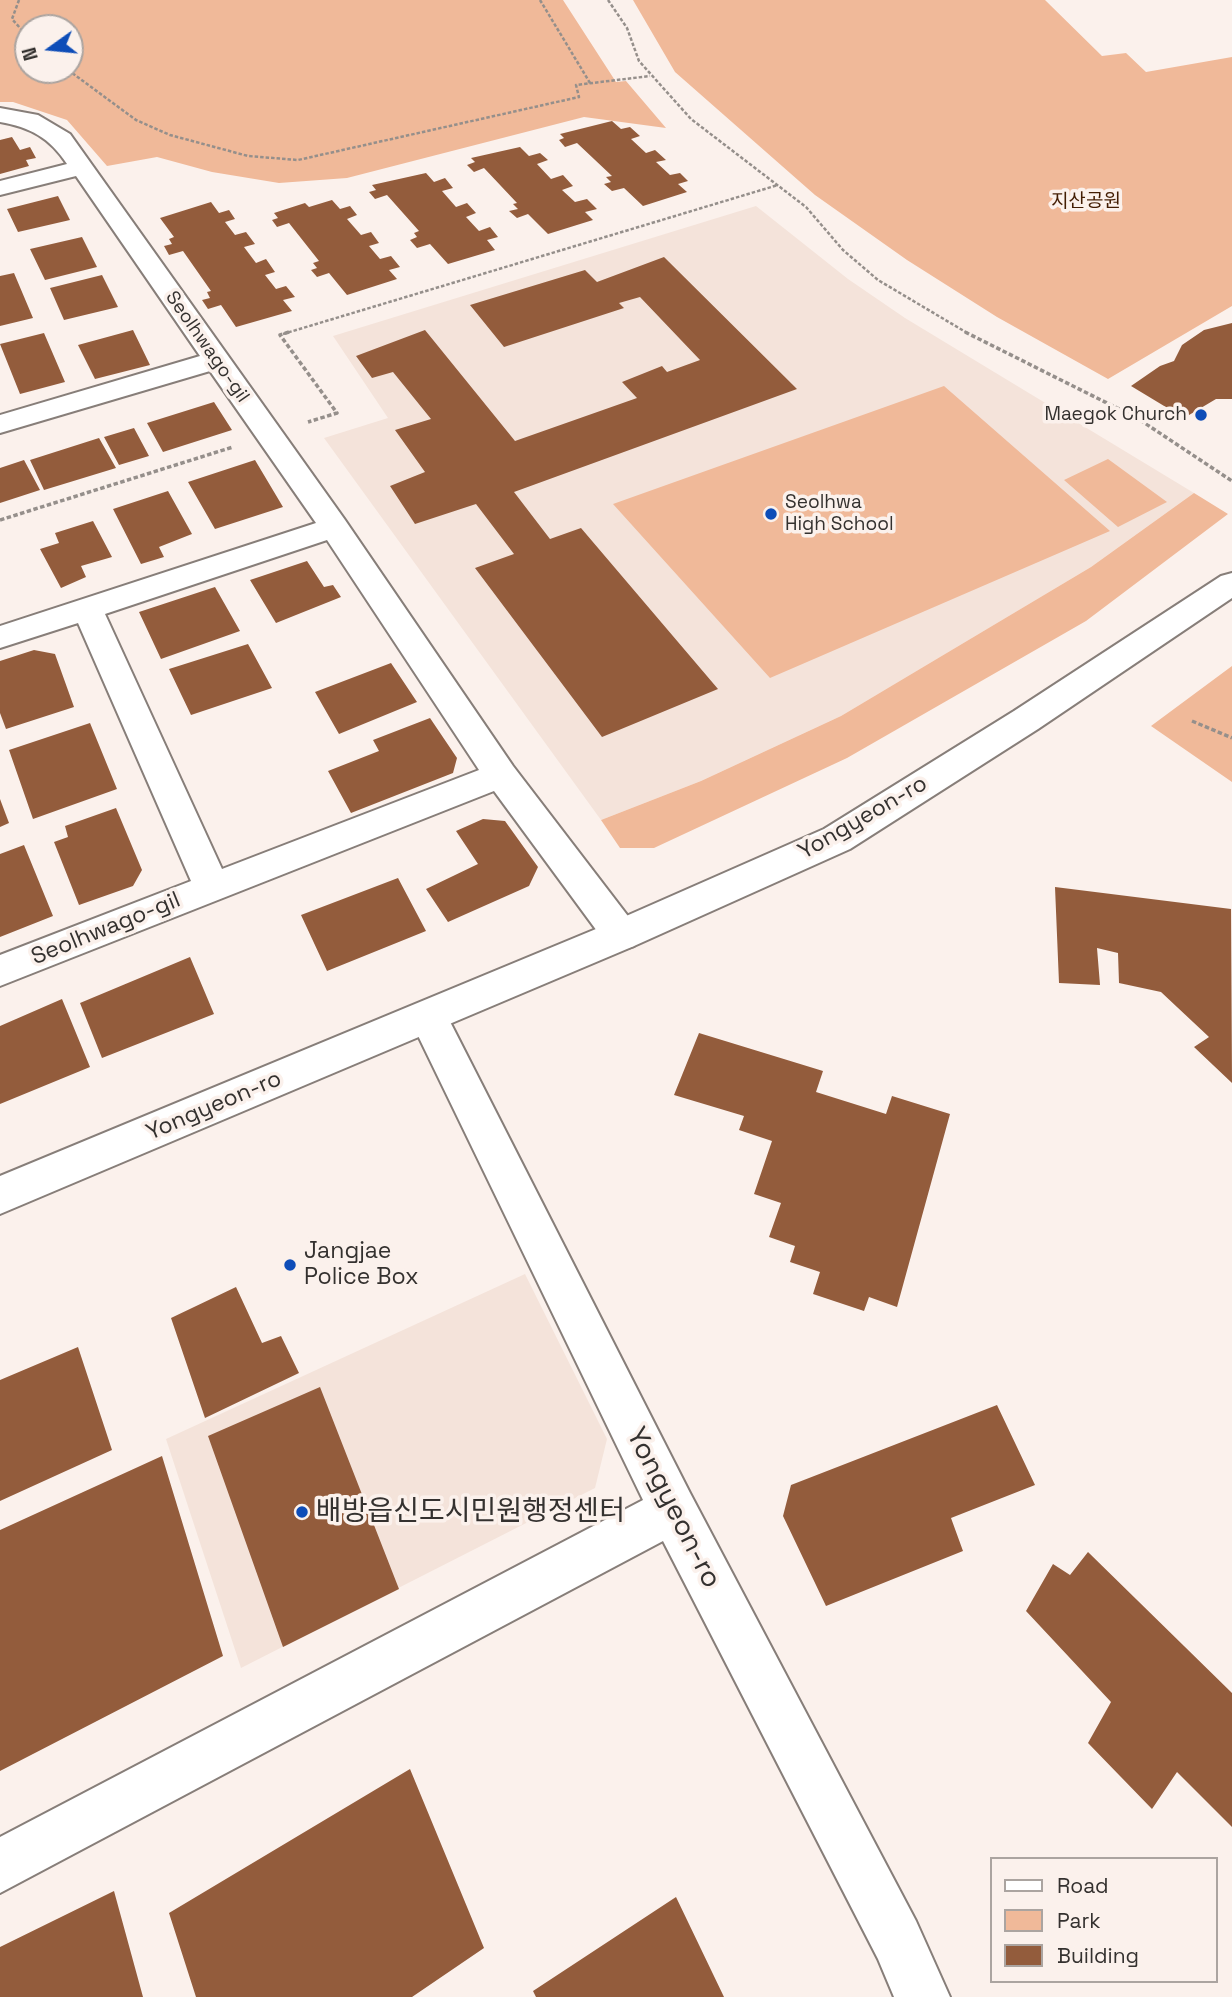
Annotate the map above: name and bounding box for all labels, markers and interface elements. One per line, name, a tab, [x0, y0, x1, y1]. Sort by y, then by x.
north arrow	[14, 14, 84, 84]
text: N	[16, 45, 44, 63]
park label: 지산공원	[1051, 191, 1121, 213]
street label: Seolhwago-gil	[160, 287, 254, 407]
place label: Maegok Church	[1044, 404, 1187, 426]
marker: Maegok Church	[1193, 407, 1209, 423]
place label: Seolhwa High School	[785, 492, 894, 536]
marker: Seolhwa High School	[763, 506, 779, 522]
street label: Yongyeon-ro	[794, 770, 932, 866]
street label: Seolhwago-gil	[28, 887, 184, 971]
street label: Yongyeon-ro	[142, 1065, 286, 1147]
place label: Jangjae Police Box	[304, 1238, 419, 1292]
marker: Jangjae Police Box	[282, 1257, 298, 1273]
street label: Yongyeon-ro	[618, 1422, 728, 1594]
place label: 배방읍신도시민원행정센터	[316, 1495, 625, 1529]
marker: 배방읍신도시민원행정센터	[294, 1504, 310, 1520]
legend	[990, 1857, 1218, 1983]
text: Road	[1057, 1872, 1109, 1899]
text: Park	[1057, 1907, 1101, 1934]
text: Building	[1057, 1942, 1139, 1969]

